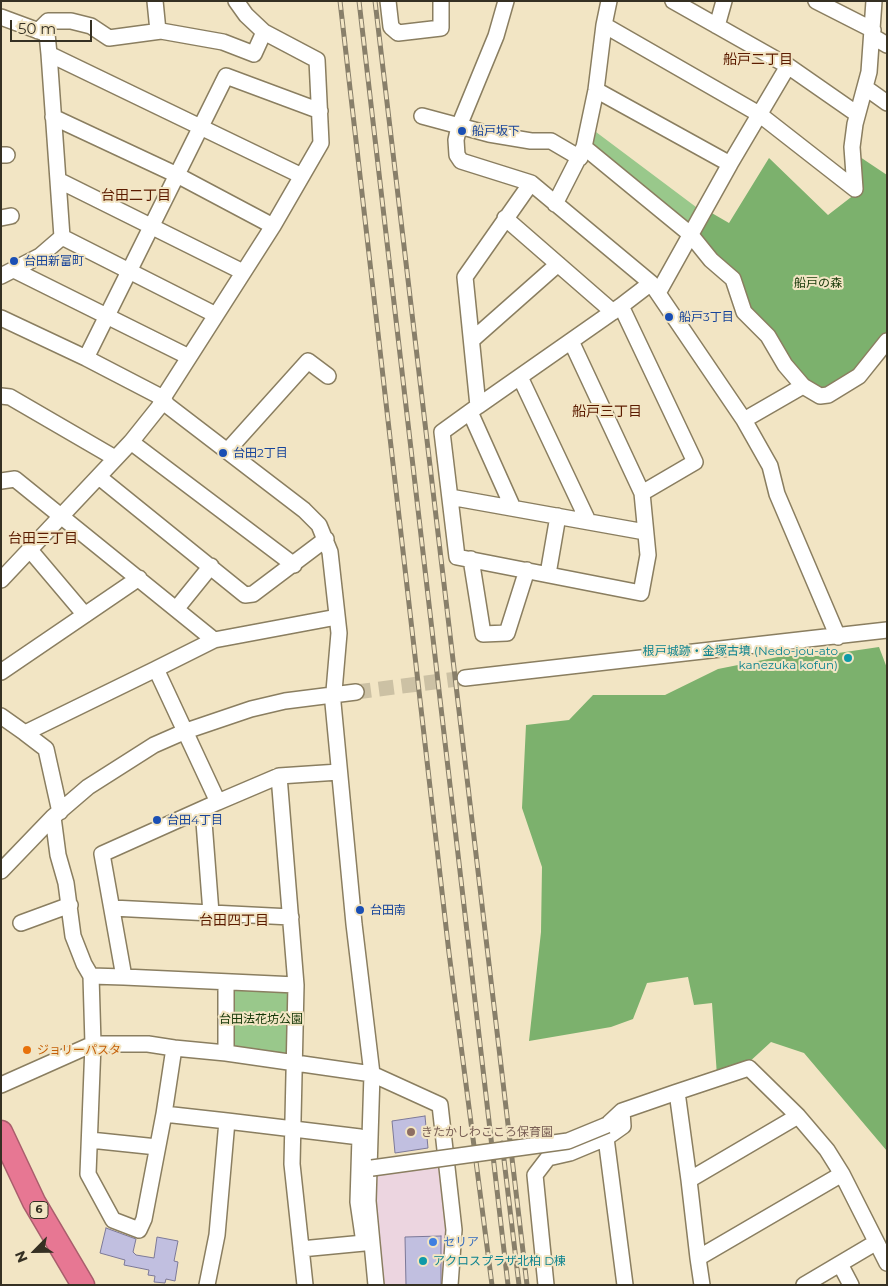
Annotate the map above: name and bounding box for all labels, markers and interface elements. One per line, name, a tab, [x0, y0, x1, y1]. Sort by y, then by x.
scale bar	[12, 10, 95, 42]
text: 50 m	[18, 19, 56, 38]
district label: 船戸二丁目	[723, 52, 793, 68]
place label: 船戸坂下	[472, 124, 520, 138]
marker: 船戸坂下	[456, 125, 468, 137]
district label: 台田二丁目	[101, 188, 171, 204]
place label: 台田新富町	[24, 254, 84, 268]
marker: 台田新富町	[8, 255, 20, 267]
park label: 船戸の森	[794, 276, 842, 290]
place label: 船戸3丁目	[679, 310, 734, 324]
marker: 船戸3丁目	[663, 311, 675, 323]
district label: 船戸三丁目	[572, 404, 642, 420]
place label: 台田2丁目	[233, 446, 288, 460]
marker: 台田2丁目	[217, 447, 229, 459]
district label: 台田三丁目	[8, 531, 78, 547]
place label: 根戸城跡・金塚古墳 (Nedo-jou-ato kanezuka kofun)	[643, 644, 838, 672]
marker: 根戸城跡・金塚古墳 (Nedo-jou-ato kanezuka kofun)	[842, 652, 854, 664]
place label: 台田4丁目	[167, 813, 223, 827]
marker: 台田4丁目	[151, 814, 163, 826]
place label: 台田南	[370, 903, 406, 917]
marker: 台田南	[354, 904, 366, 916]
district label: 台田四丁目	[199, 913, 269, 929]
park label: 台田法花坊公園	[219, 1012, 303, 1026]
place label: ジョリーパスタ	[37, 1043, 121, 1057]
marker: ジョリーパスタ	[21, 1044, 33, 1056]
place label: きたかしわこころ保育園	[421, 1125, 553, 1139]
marker: きたかしわこころ保育園	[405, 1126, 417, 1138]
road number: 6	[30, 1202, 48, 1218]
north arrow	[10, 1226, 60, 1276]
place label: セリア	[443, 1235, 479, 1249]
marker: セリア	[427, 1236, 439, 1248]
text: N	[11, 1248, 32, 1266]
place label: アクロスプラザ北柏 D棟	[433, 1254, 566, 1268]
marker: アクロスプラザ北柏 D棟	[417, 1255, 429, 1267]

